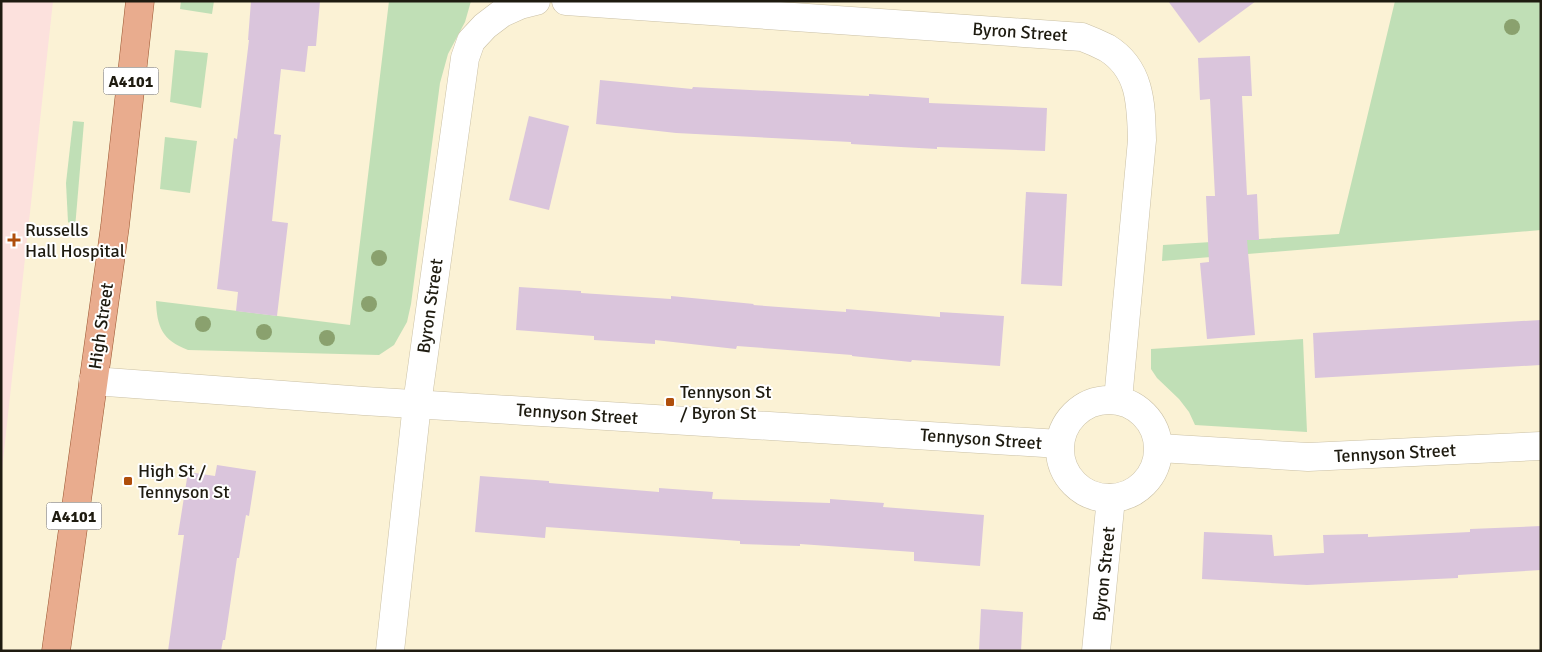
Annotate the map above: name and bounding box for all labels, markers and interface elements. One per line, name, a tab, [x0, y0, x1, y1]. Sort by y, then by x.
street label: Byron Street	[972, 18, 1068, 46]
road number: A4101	[104, 68, 158, 94]
place label: Russells Hall Hospital	[25, 219, 125, 262]
marker: Russells Hall Hospital	[7, 233, 21, 247]
street label: Byron Street	[412, 257, 448, 355]
street label: High Street	[84, 281, 118, 371]
place label: Tennyson St / Byron St	[680, 381, 771, 424]
marker: Tennyson St / Byron St	[664, 396, 676, 408]
street label: Tennyson Street	[515, 399, 639, 429]
street label: Tennyson Street	[919, 424, 1043, 454]
street label: Tennyson Street	[1333, 439, 1457, 467]
place label: High St / Tennyson St	[138, 460, 229, 503]
marker: High St / Tennyson St	[122, 475, 134, 487]
road number: A4101	[46, 502, 102, 530]
street label: Byron Street	[1088, 525, 1120, 623]

